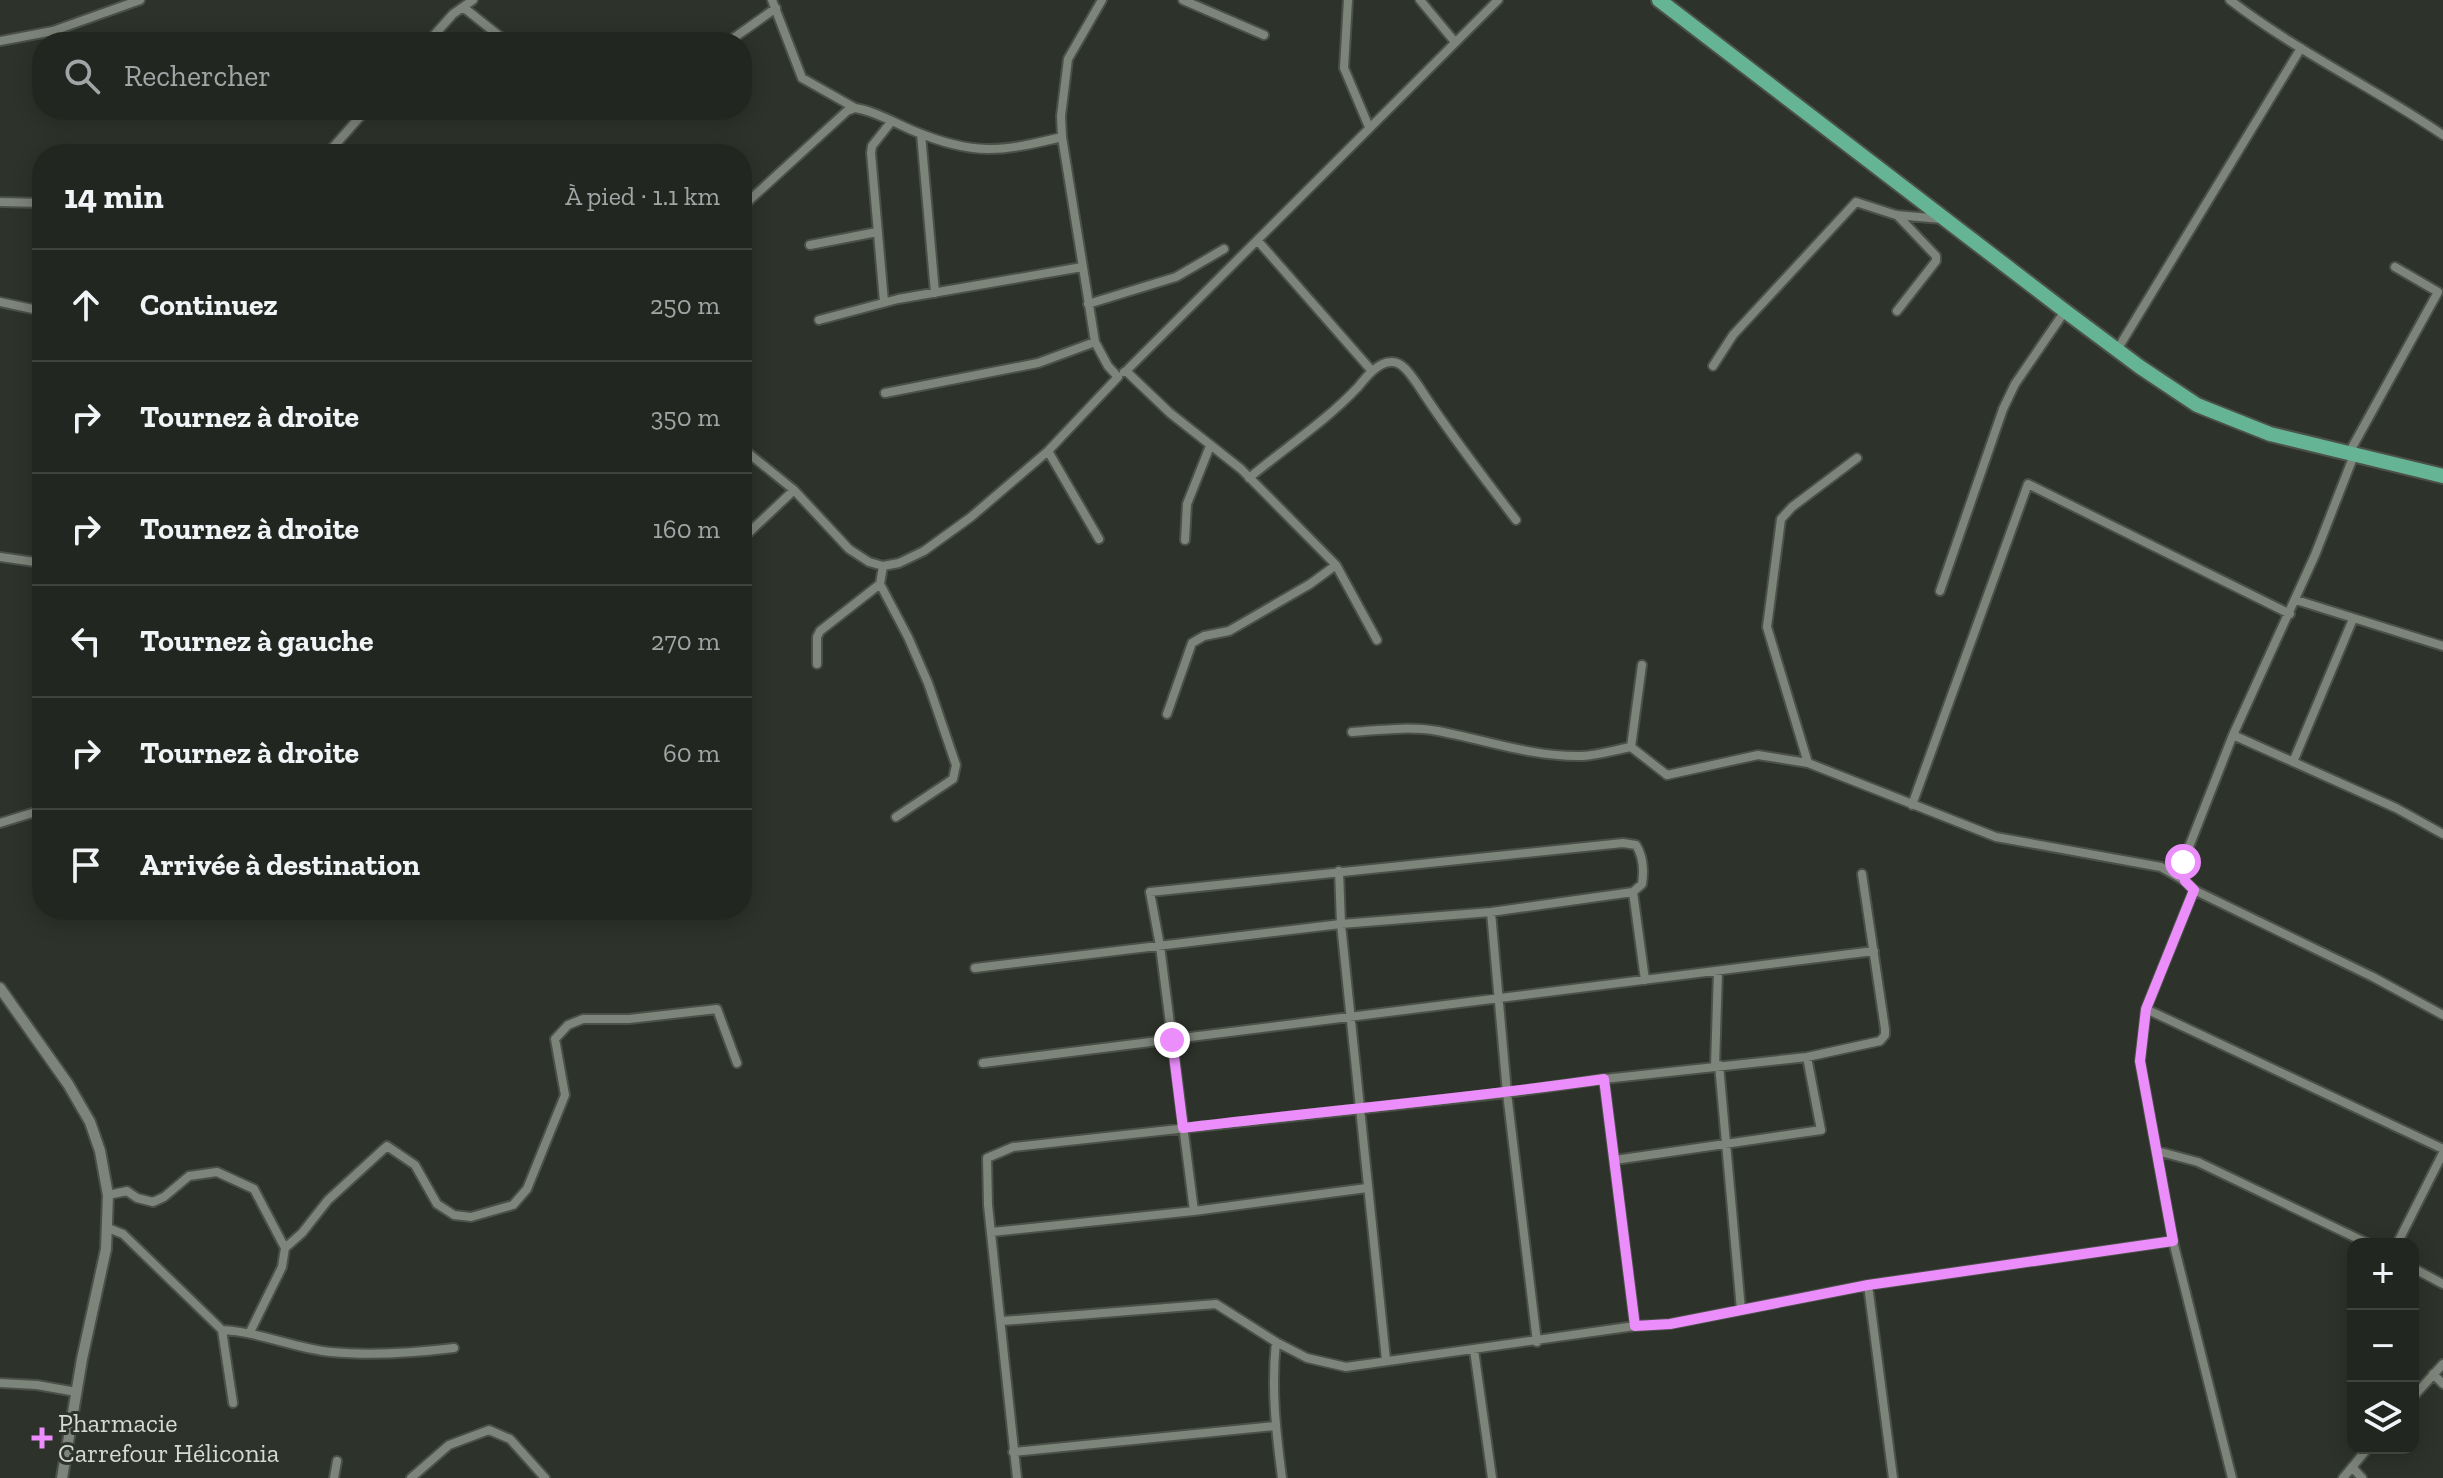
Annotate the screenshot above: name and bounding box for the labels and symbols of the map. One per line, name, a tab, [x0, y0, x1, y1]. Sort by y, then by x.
route start	[2165, 844, 2201, 880]
route end	[1154, 1022, 1190, 1058]
place label: Pharmacie Carrefour Héliconia	[58, 1407, 280, 1469]
marker: Pharmacie Carrefour Héliconia	[33, 1429, 51, 1447]

